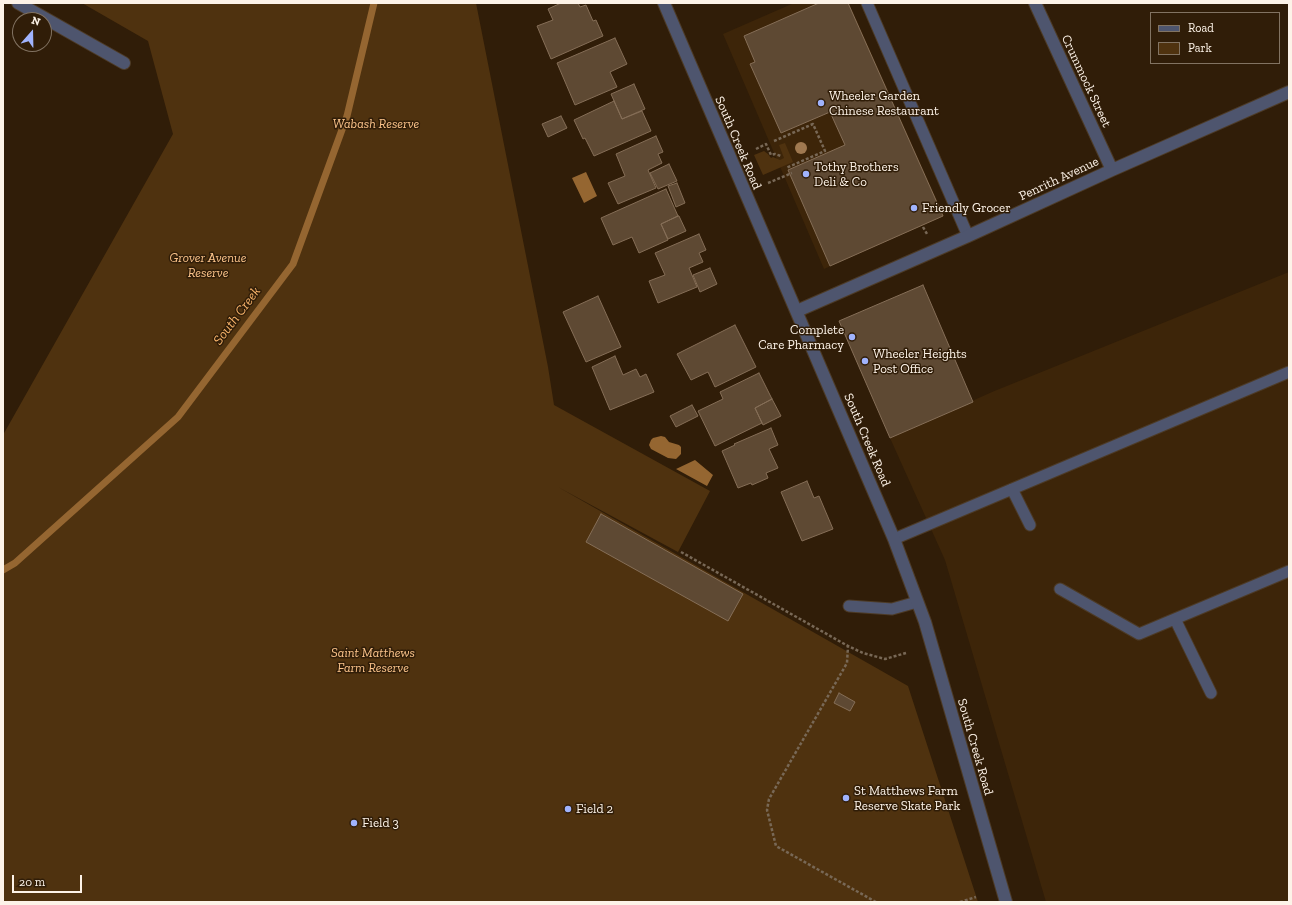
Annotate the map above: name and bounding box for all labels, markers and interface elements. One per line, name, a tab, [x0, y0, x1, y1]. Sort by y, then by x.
north arrow	[12, 12, 52, 52]
legend	[1150, 12, 1280, 64]
text: N	[30, 14, 42, 29]
text: Road	[1188, 21, 1214, 35]
street label: Crummock Street	[1058, 32, 1114, 130]
text: Park	[1188, 41, 1212, 55]
place label: Wheeler Garden Chinese Restaurant	[829, 88, 939, 119]
street label: South Creek Road	[711, 94, 765, 192]
marker: Wheeler Garden Chinese Restaurant	[816, 98, 826, 108]
park label: Wabash Reserve	[333, 116, 419, 132]
street label: Penrith Avenue	[1017, 154, 1101, 204]
place label: Tothy Brothers Deli & Co	[814, 159, 899, 190]
marker: Tothy Brothers Deli & Co	[801, 169, 811, 179]
place label: Friendly Grocer	[922, 200, 1011, 216]
marker: Friendly Grocer	[909, 203, 919, 213]
park label: Grover Avenue Reserve	[170, 250, 246, 281]
water label: South Creek	[210, 284, 264, 348]
place label: Complete Care Pharmacy	[758, 322, 844, 353]
marker: Complete Care Pharmacy	[847, 332, 857, 342]
place label: Wheeler Heights Post Office	[873, 346, 967, 377]
marker: Wheeler Heights Post Office	[860, 356, 870, 366]
street label: South Creek Road	[840, 391, 894, 489]
park label: Saint Matthews Farm Reserve	[331, 645, 415, 676]
street label: South Creek Road	[954, 697, 996, 797]
place label: St Matthews Farm Reserve Skate Park	[854, 783, 960, 814]
marker: St Matthews Farm Reserve Skate Park	[841, 793, 851, 803]
place label: Field 2	[576, 801, 613, 817]
marker: Field 2	[563, 804, 573, 814]
place label: Field 3	[362, 815, 399, 831]
marker: Field 3	[349, 818, 359, 828]
scale bar	[14, 867, 84, 893]
text: 20 m	[19, 875, 45, 889]

